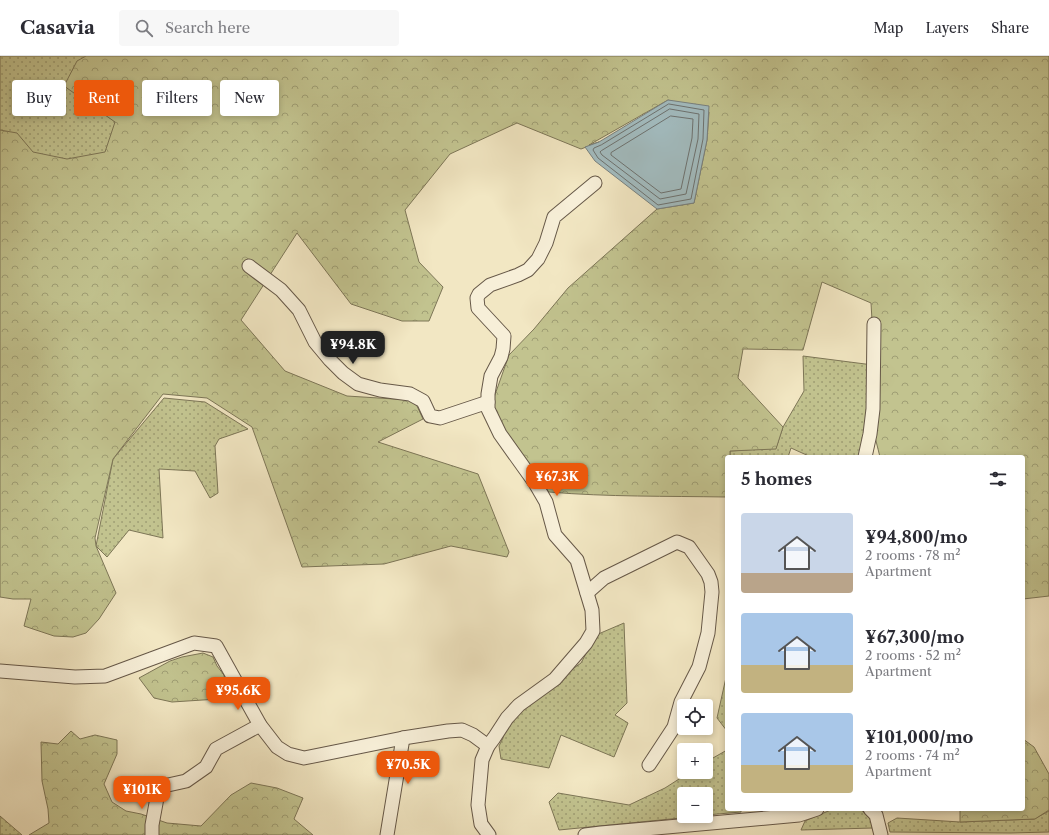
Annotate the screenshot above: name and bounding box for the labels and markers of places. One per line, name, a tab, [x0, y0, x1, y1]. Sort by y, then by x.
pin: ¥94.8K	[320, 331, 386, 365]
pin: ¥67.3K	[524, 463, 590, 497]
pin: ¥95.6K	[205, 677, 271, 711]
pin: ¥70.5K	[375, 751, 441, 785]
pin: ¥101K	[114, 776, 170, 810]

